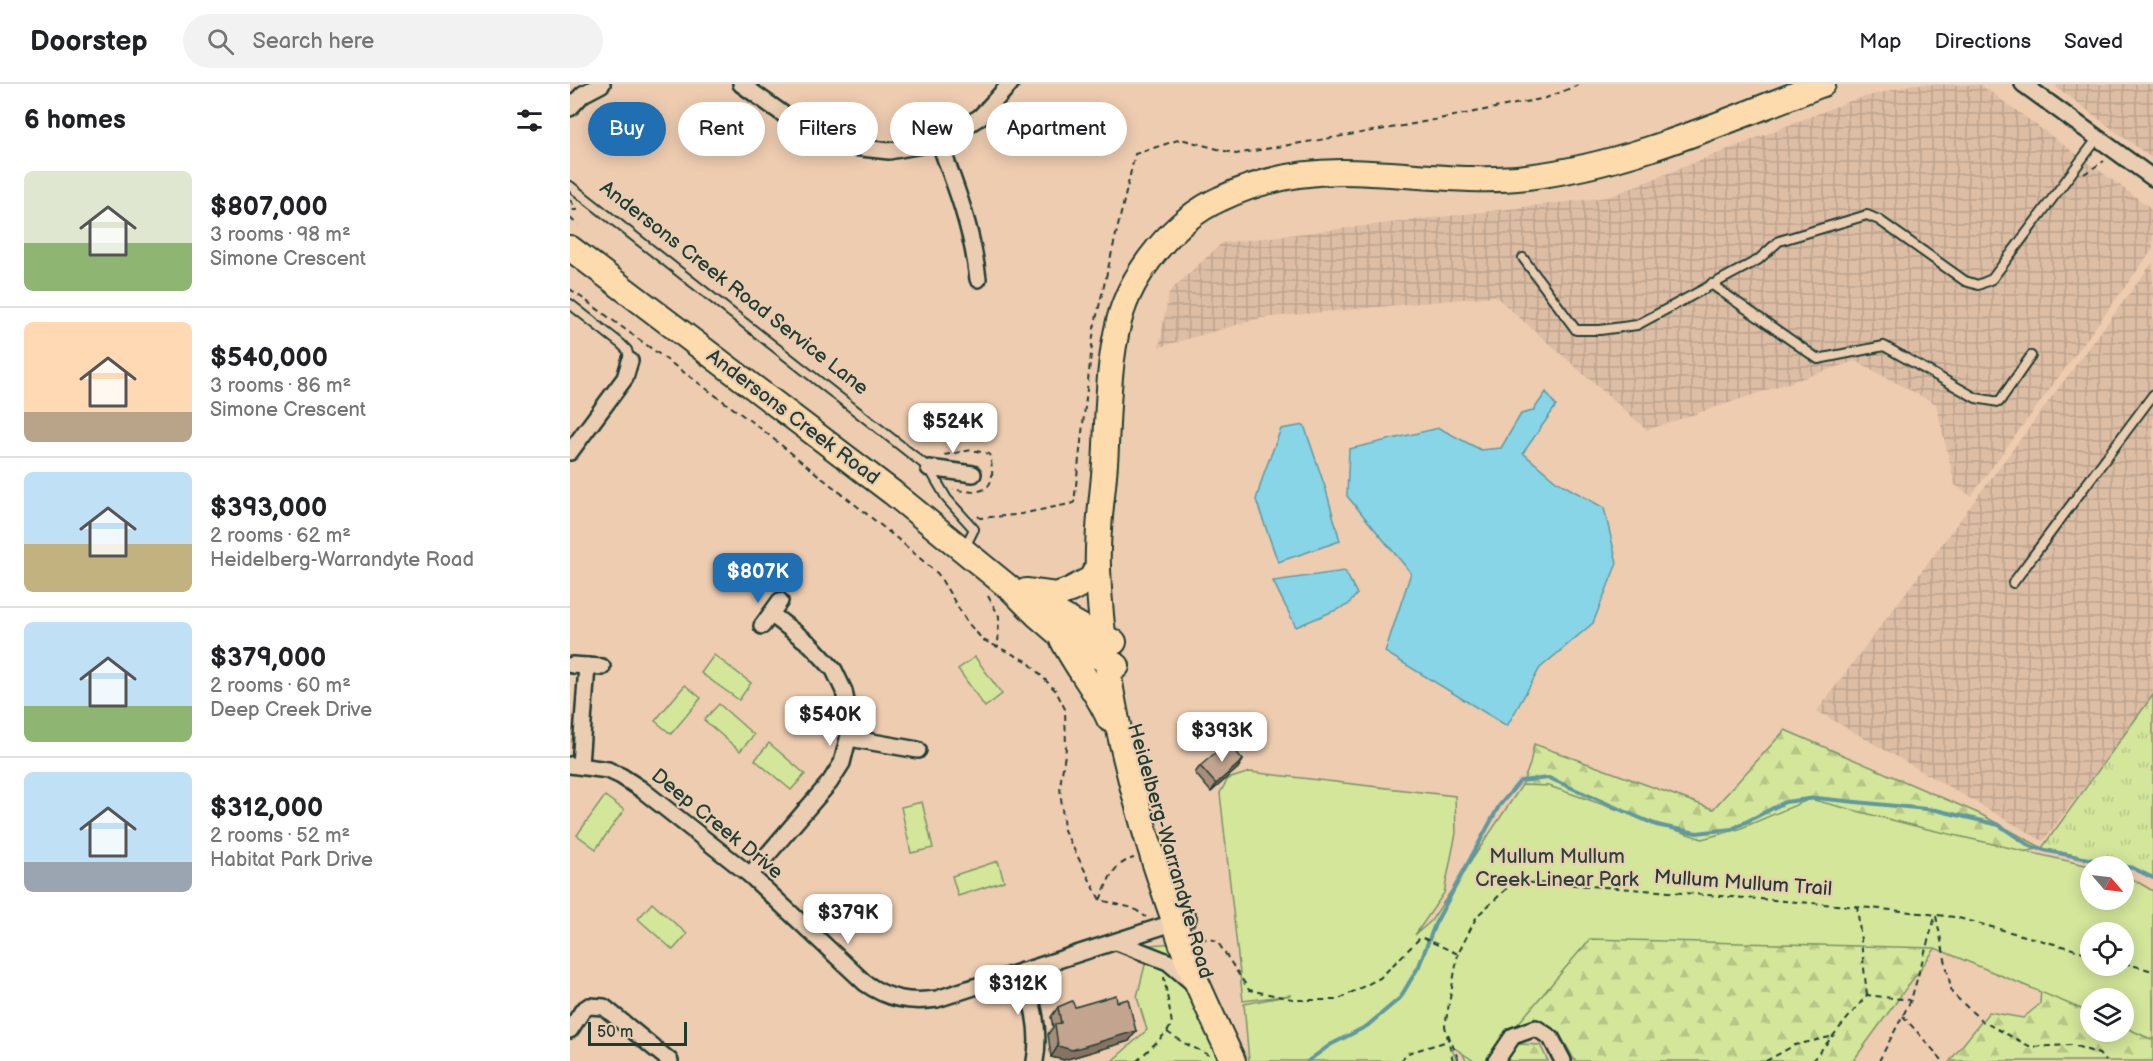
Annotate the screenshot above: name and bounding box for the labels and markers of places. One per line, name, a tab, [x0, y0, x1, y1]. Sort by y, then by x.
pin: $524K	[911, 403, 995, 454]
pin: $807K	[716, 553, 800, 604]
pin: $540K	[788, 696, 872, 747]
pin: $393K	[1180, 712, 1264, 763]
pin: $379K	[806, 894, 890, 945]
pin: $312K	[976, 965, 1060, 1016]

